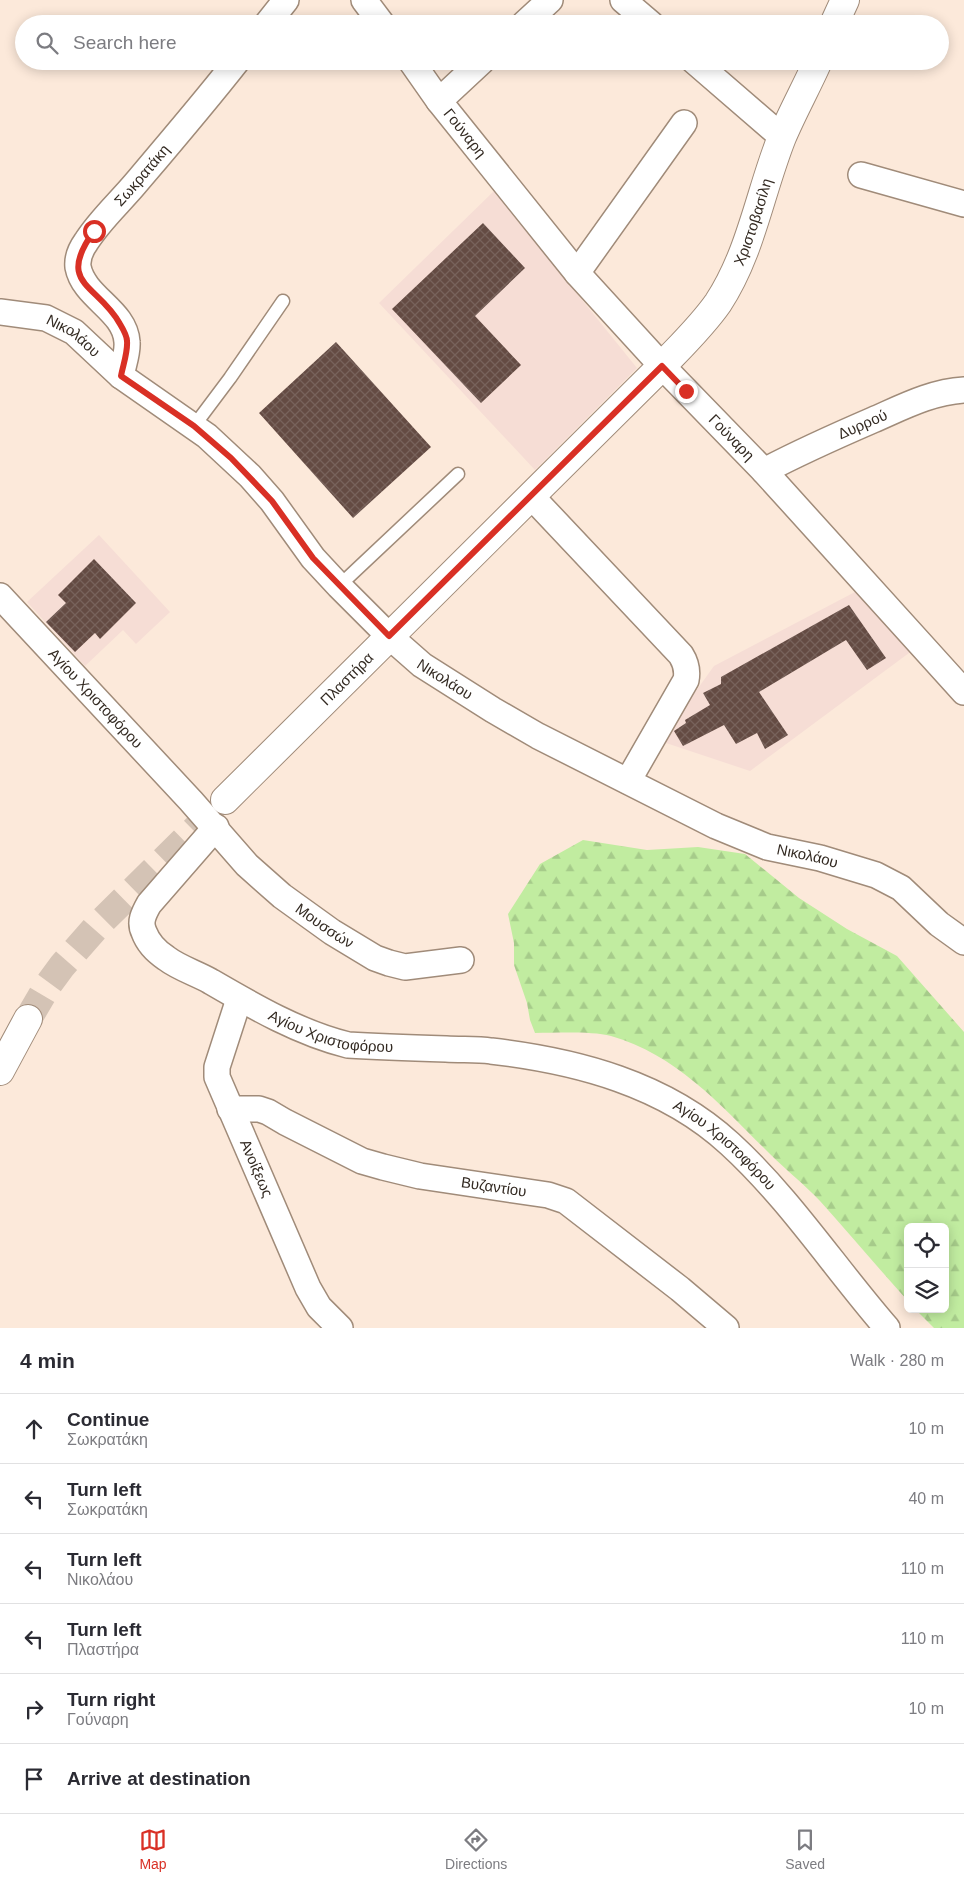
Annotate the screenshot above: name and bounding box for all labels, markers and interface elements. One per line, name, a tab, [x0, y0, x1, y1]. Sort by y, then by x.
search box	[15, 15, 949, 70]
icon: search	[33, 29, 61, 57]
text: Search here	[73, 32, 177, 53]
street label: Γούναρη	[440, 105, 490, 161]
street label: Σωκρατάκη	[110, 141, 173, 209]
street label: Χριστοβασίλη	[730, 176, 775, 268]
route start	[83, 220, 106, 243]
street label: Νικολάου	[44, 311, 104, 360]
route end	[675, 380, 698, 403]
street label: Δυρρού	[835, 406, 890, 442]
street label: Γούναρη	[706, 410, 758, 464]
street label: Αγίου Χριστοφόρου	[45, 645, 146, 751]
street label: Πλαστήρα	[317, 648, 377, 708]
street label: Νικολάου	[414, 655, 476, 703]
street label: Νικολάου	[775, 840, 840, 871]
street label: Μουσσών	[292, 900, 357, 951]
street label: Αγίου Χριστοφόρου	[266, 1006, 393, 1055]
street label: Αγίου Χριστοφόρου	[671, 1096, 779, 1193]
street label: Ανοίξεως	[237, 1137, 277, 1200]
street label: Βυζαντίου	[460, 1173, 528, 1200]
map controls	[904, 1223, 949, 1313]
button: locate	[904, 1223, 949, 1268]
button: layers	[904, 1268, 949, 1313]
text: 4 min	[20, 1349, 75, 1372]
text: Walk · 280 m	[850, 1352, 944, 1369]
text: Continue	[67, 1409, 149, 1430]
icon: ahead	[20, 1415, 48, 1443]
text: 10 m	[908, 1420, 944, 1437]
text: Σωκρατάκη	[67, 1431, 148, 1448]
text: Turn left	[67, 1479, 142, 1500]
icon: left	[20, 1485, 48, 1513]
text: 40 m	[908, 1490, 944, 1507]
text: Σωκρατάκη	[67, 1501, 148, 1518]
text: Turn left	[67, 1549, 142, 1570]
icon: left	[20, 1555, 48, 1583]
text: 110 m	[901, 1560, 944, 1577]
text: Νικολάου	[67, 1571, 133, 1588]
text: Turn left	[67, 1619, 142, 1640]
icon: left	[20, 1625, 48, 1653]
text: 110 m	[901, 1630, 944, 1647]
text: Πλαστήρα	[67, 1641, 139, 1658]
text: Turn right	[67, 1689, 155, 1710]
icon: right	[20, 1695, 48, 1723]
text: 10 m	[908, 1700, 944, 1717]
text: Γούναρη	[67, 1711, 129, 1728]
icon: arrive	[20, 1765, 48, 1793]
text: Arrive at destination	[67, 1768, 251, 1789]
tab: Map	[139, 1826, 167, 1872]
tab: Directions	[445, 1826, 507, 1872]
tab: Saved	[785, 1826, 825, 1872]

